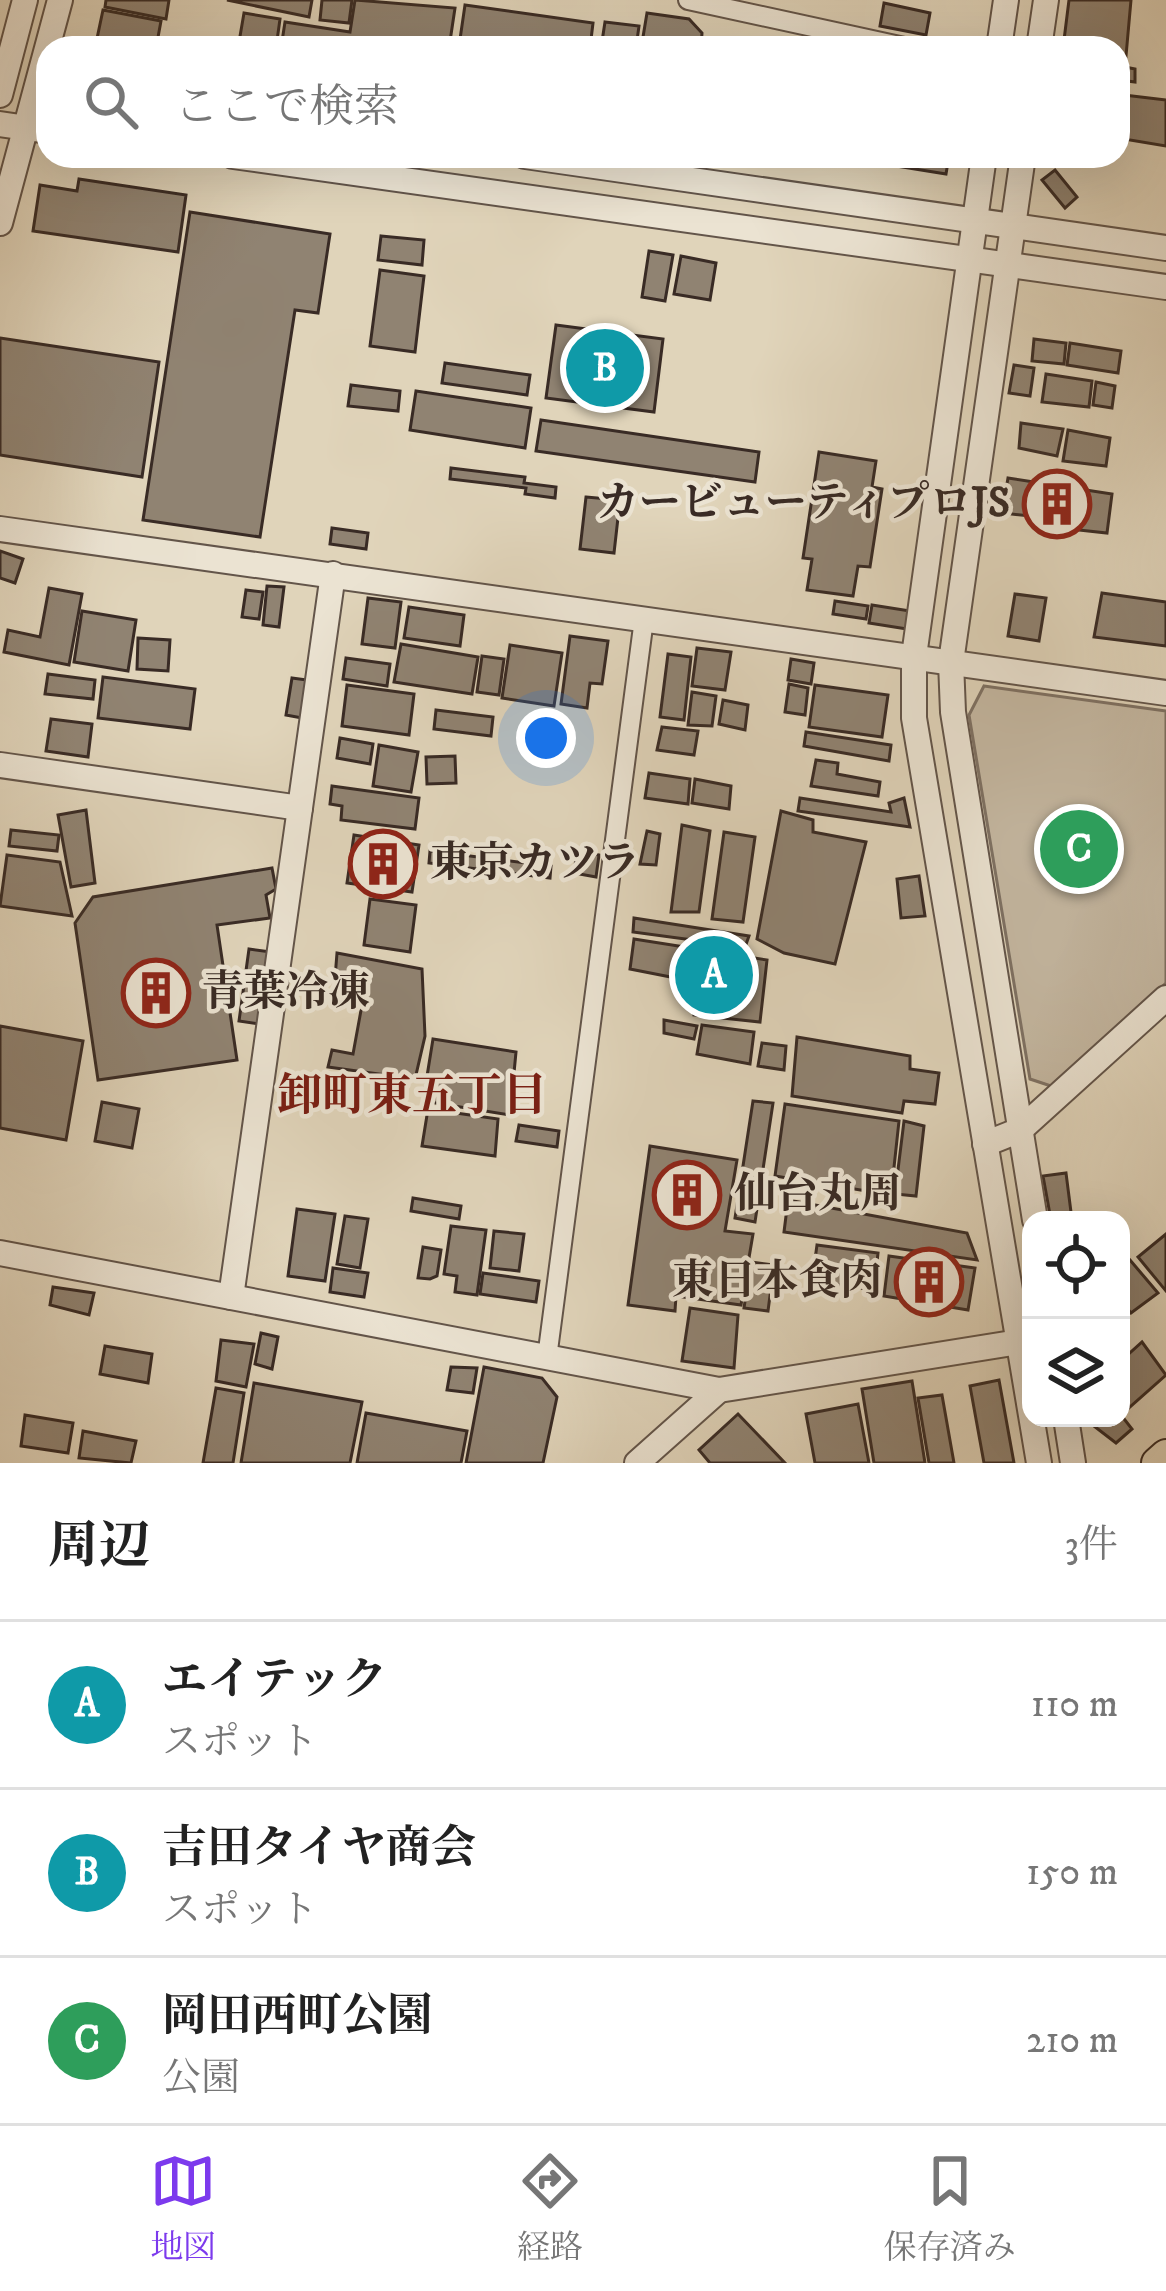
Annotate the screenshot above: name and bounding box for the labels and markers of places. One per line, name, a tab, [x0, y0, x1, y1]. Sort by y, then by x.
pin: B	[566, 323, 644, 413]
building icon: カービューティプロJS	[1022, 469, 1092, 539]
place label: カービューティプロJS	[597, 478, 1010, 530]
pin: C	[1040, 804, 1118, 894]
building icon: 東京カツラ	[348, 829, 418, 899]
place label: 東京カツラ	[430, 838, 640, 890]
pin: A	[675, 930, 753, 1020]
building icon: 青葉冷凍	[121, 958, 191, 1028]
place label: 青葉冷凍	[202, 967, 370, 1019]
building icon: 仙台丸周	[652, 1160, 722, 1230]
place label: 仙台丸周	[734, 1169, 902, 1221]
building icon: 東日本食肉	[894, 1247, 964, 1317]
place label: 東日本食肉	[672, 1256, 882, 1308]

